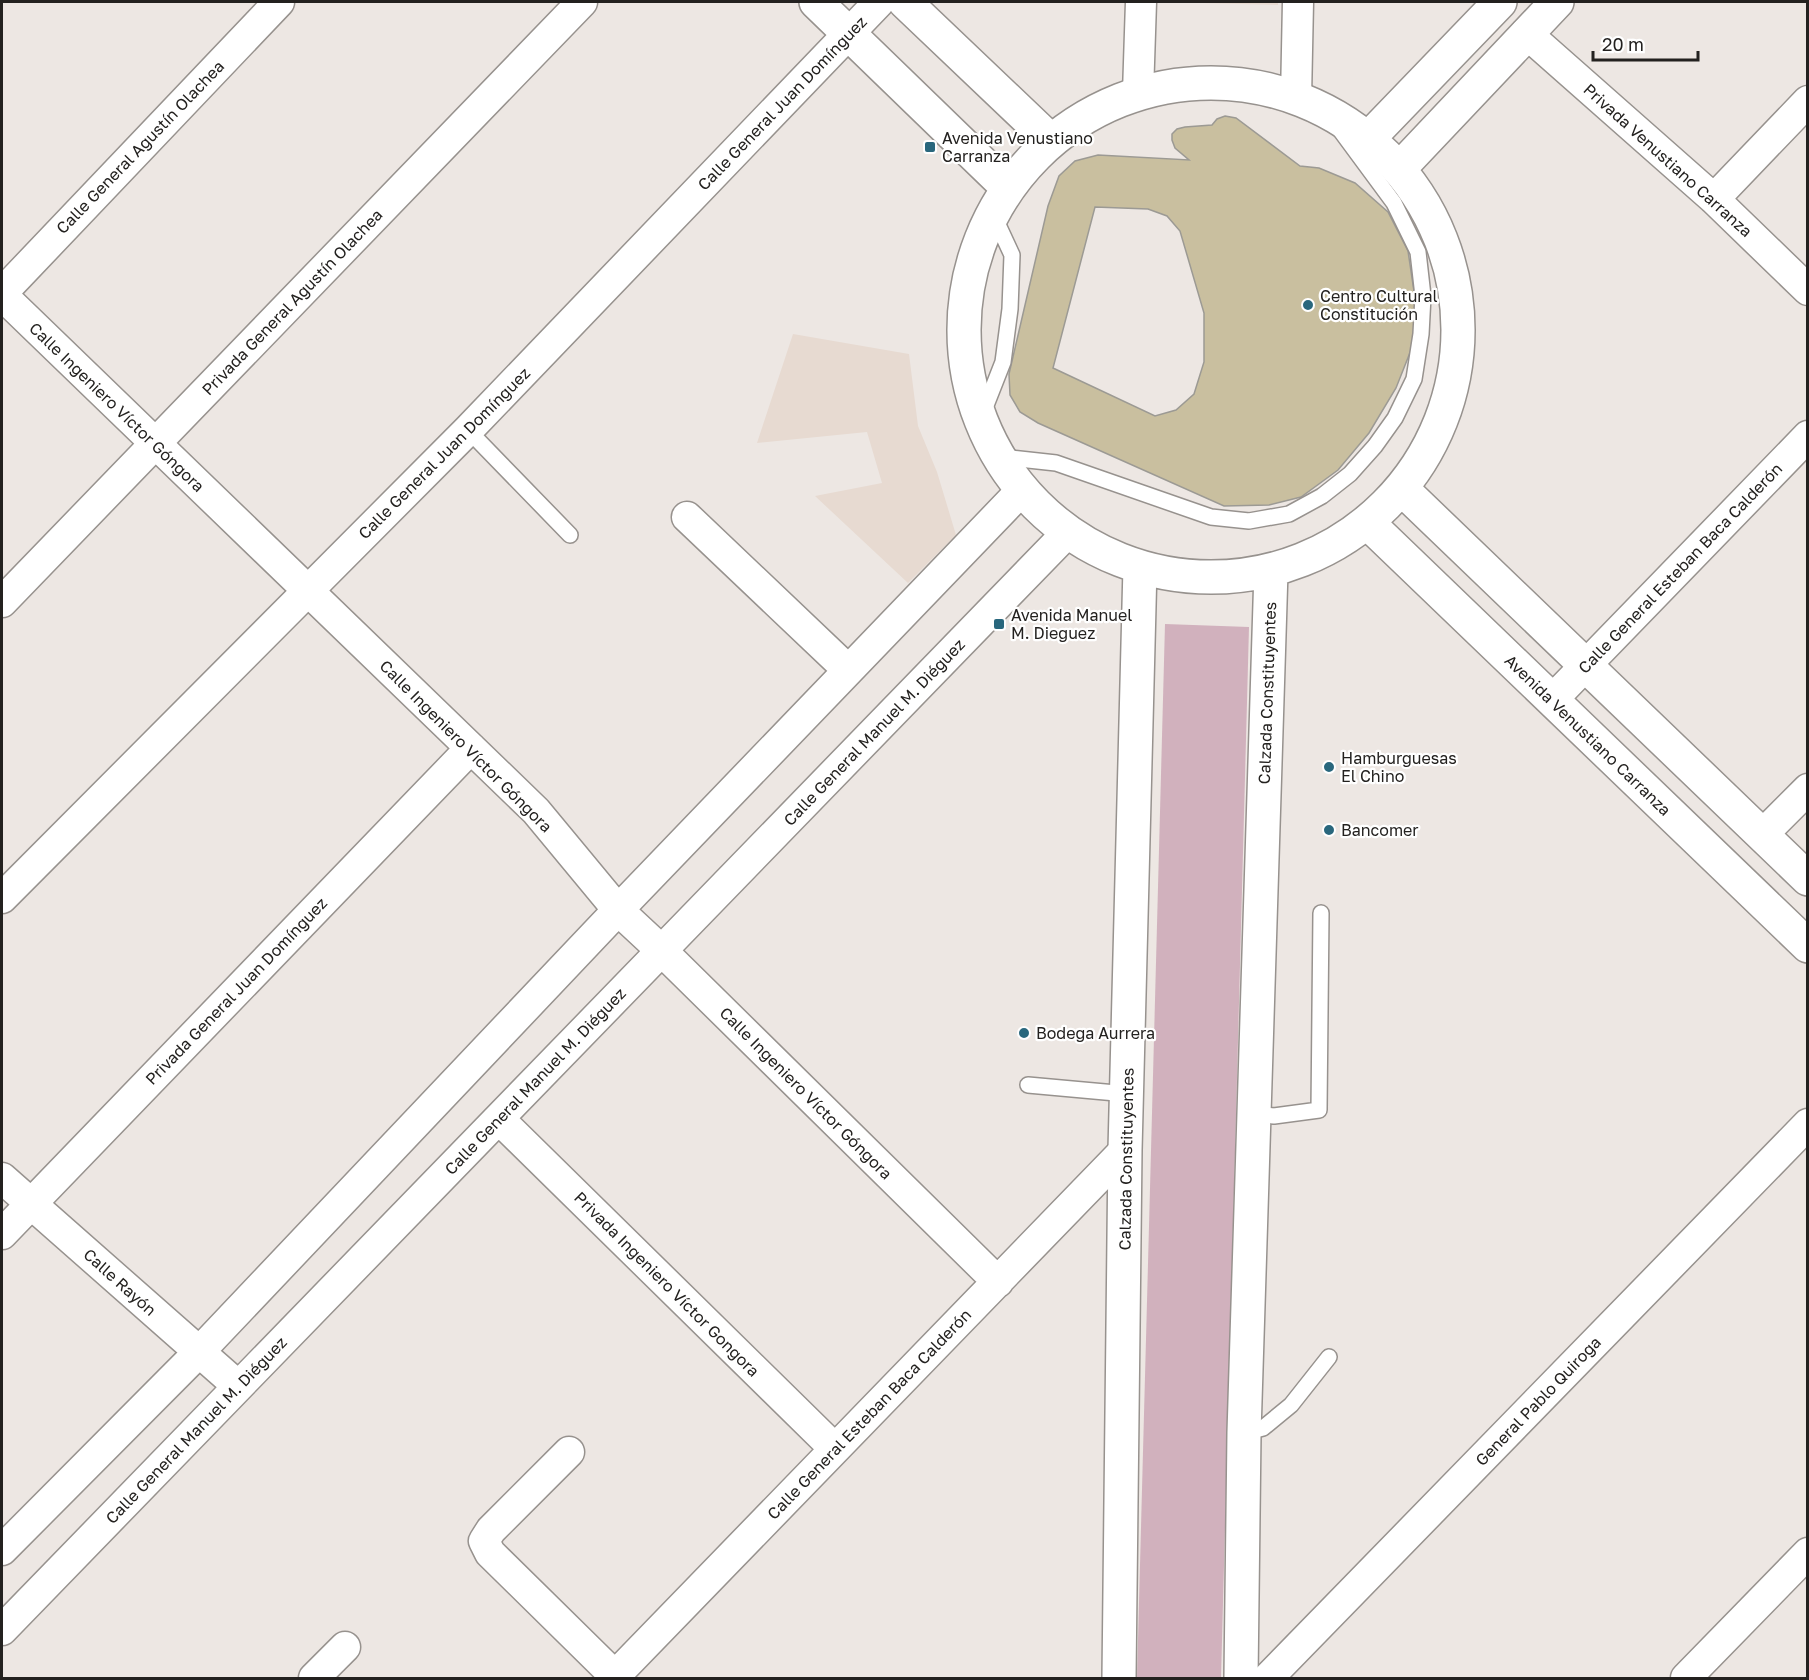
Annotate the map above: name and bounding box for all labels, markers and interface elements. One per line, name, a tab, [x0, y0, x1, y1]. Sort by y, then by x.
street label: Calle General Juan Domínguez	[693, 12, 871, 194]
scale bar	[1593, 24, 1698, 62]
text: 20 m	[1602, 33, 1644, 55]
street label: Calle General Agustín Olachea	[52, 56, 228, 238]
street label: Privada Venustiano Carranza	[1580, 79, 1756, 241]
place label: Avenida Venustiano Carranza	[942, 128, 1093, 166]
marker: Avenida Venustiano Carranza	[923, 140, 937, 154]
street label: Privada General Agustín Olachea	[198, 205, 386, 399]
place label: Centro Cultural Constitución	[1320, 286, 1438, 324]
marker: Centro Cultural Constitución	[1301, 298, 1315, 312]
street label: Calle Ingeniero Víctor Góngora	[25, 318, 209, 496]
street label: Calle General Juan Domínguez	[354, 363, 534, 543]
street label: Calle General Esteban Baca Calderón	[1574, 459, 1786, 677]
street label: Calzada Constituyentes	[1254, 601, 1280, 785]
place label: Avenida Manuel M. Dieguez	[1011, 605, 1132, 643]
marker: Avenida Manuel M. Dieguez	[992, 617, 1006, 631]
street label: Calle General Manuel M. Diéguez	[779, 634, 969, 830]
street label: Avenida Venustiano Carranza	[1501, 650, 1675, 820]
street label: Calle Ingeniero Víctor Góngora	[376, 656, 556, 836]
place label: Hamburguesas El Chino	[1341, 748, 1457, 786]
marker: Hamburguesas El Chino	[1322, 760, 1336, 774]
place label: Bancomer	[1341, 820, 1419, 840]
marker: Bancomer	[1322, 823, 1336, 837]
street label: Privada General Juan Domínguez	[141, 893, 331, 1089]
street label: Calle General Manuel M. Diéguez	[440, 983, 630, 1179]
street label: Calle Ingeniero Víctor Góngora	[716, 1003, 896, 1183]
place label: Bodega Aurrera	[1036, 1023, 1155, 1043]
marker: Bodega Aurrera	[1017, 1026, 1031, 1040]
street label: Calzada Constituyentes	[1114, 1068, 1138, 1250]
street label: Privada Ingeniero Víctor Gongora	[570, 1187, 764, 1381]
street label: Calle Rayón	[80, 1244, 160, 1320]
street label: Calle General Esteban Baca Calderón	[763, 1305, 975, 1523]
street label: Calle General Manuel M. Diéguez	[101, 1332, 291, 1528]
street label: General Pablo Quiroga	[1471, 1332, 1605, 1470]

